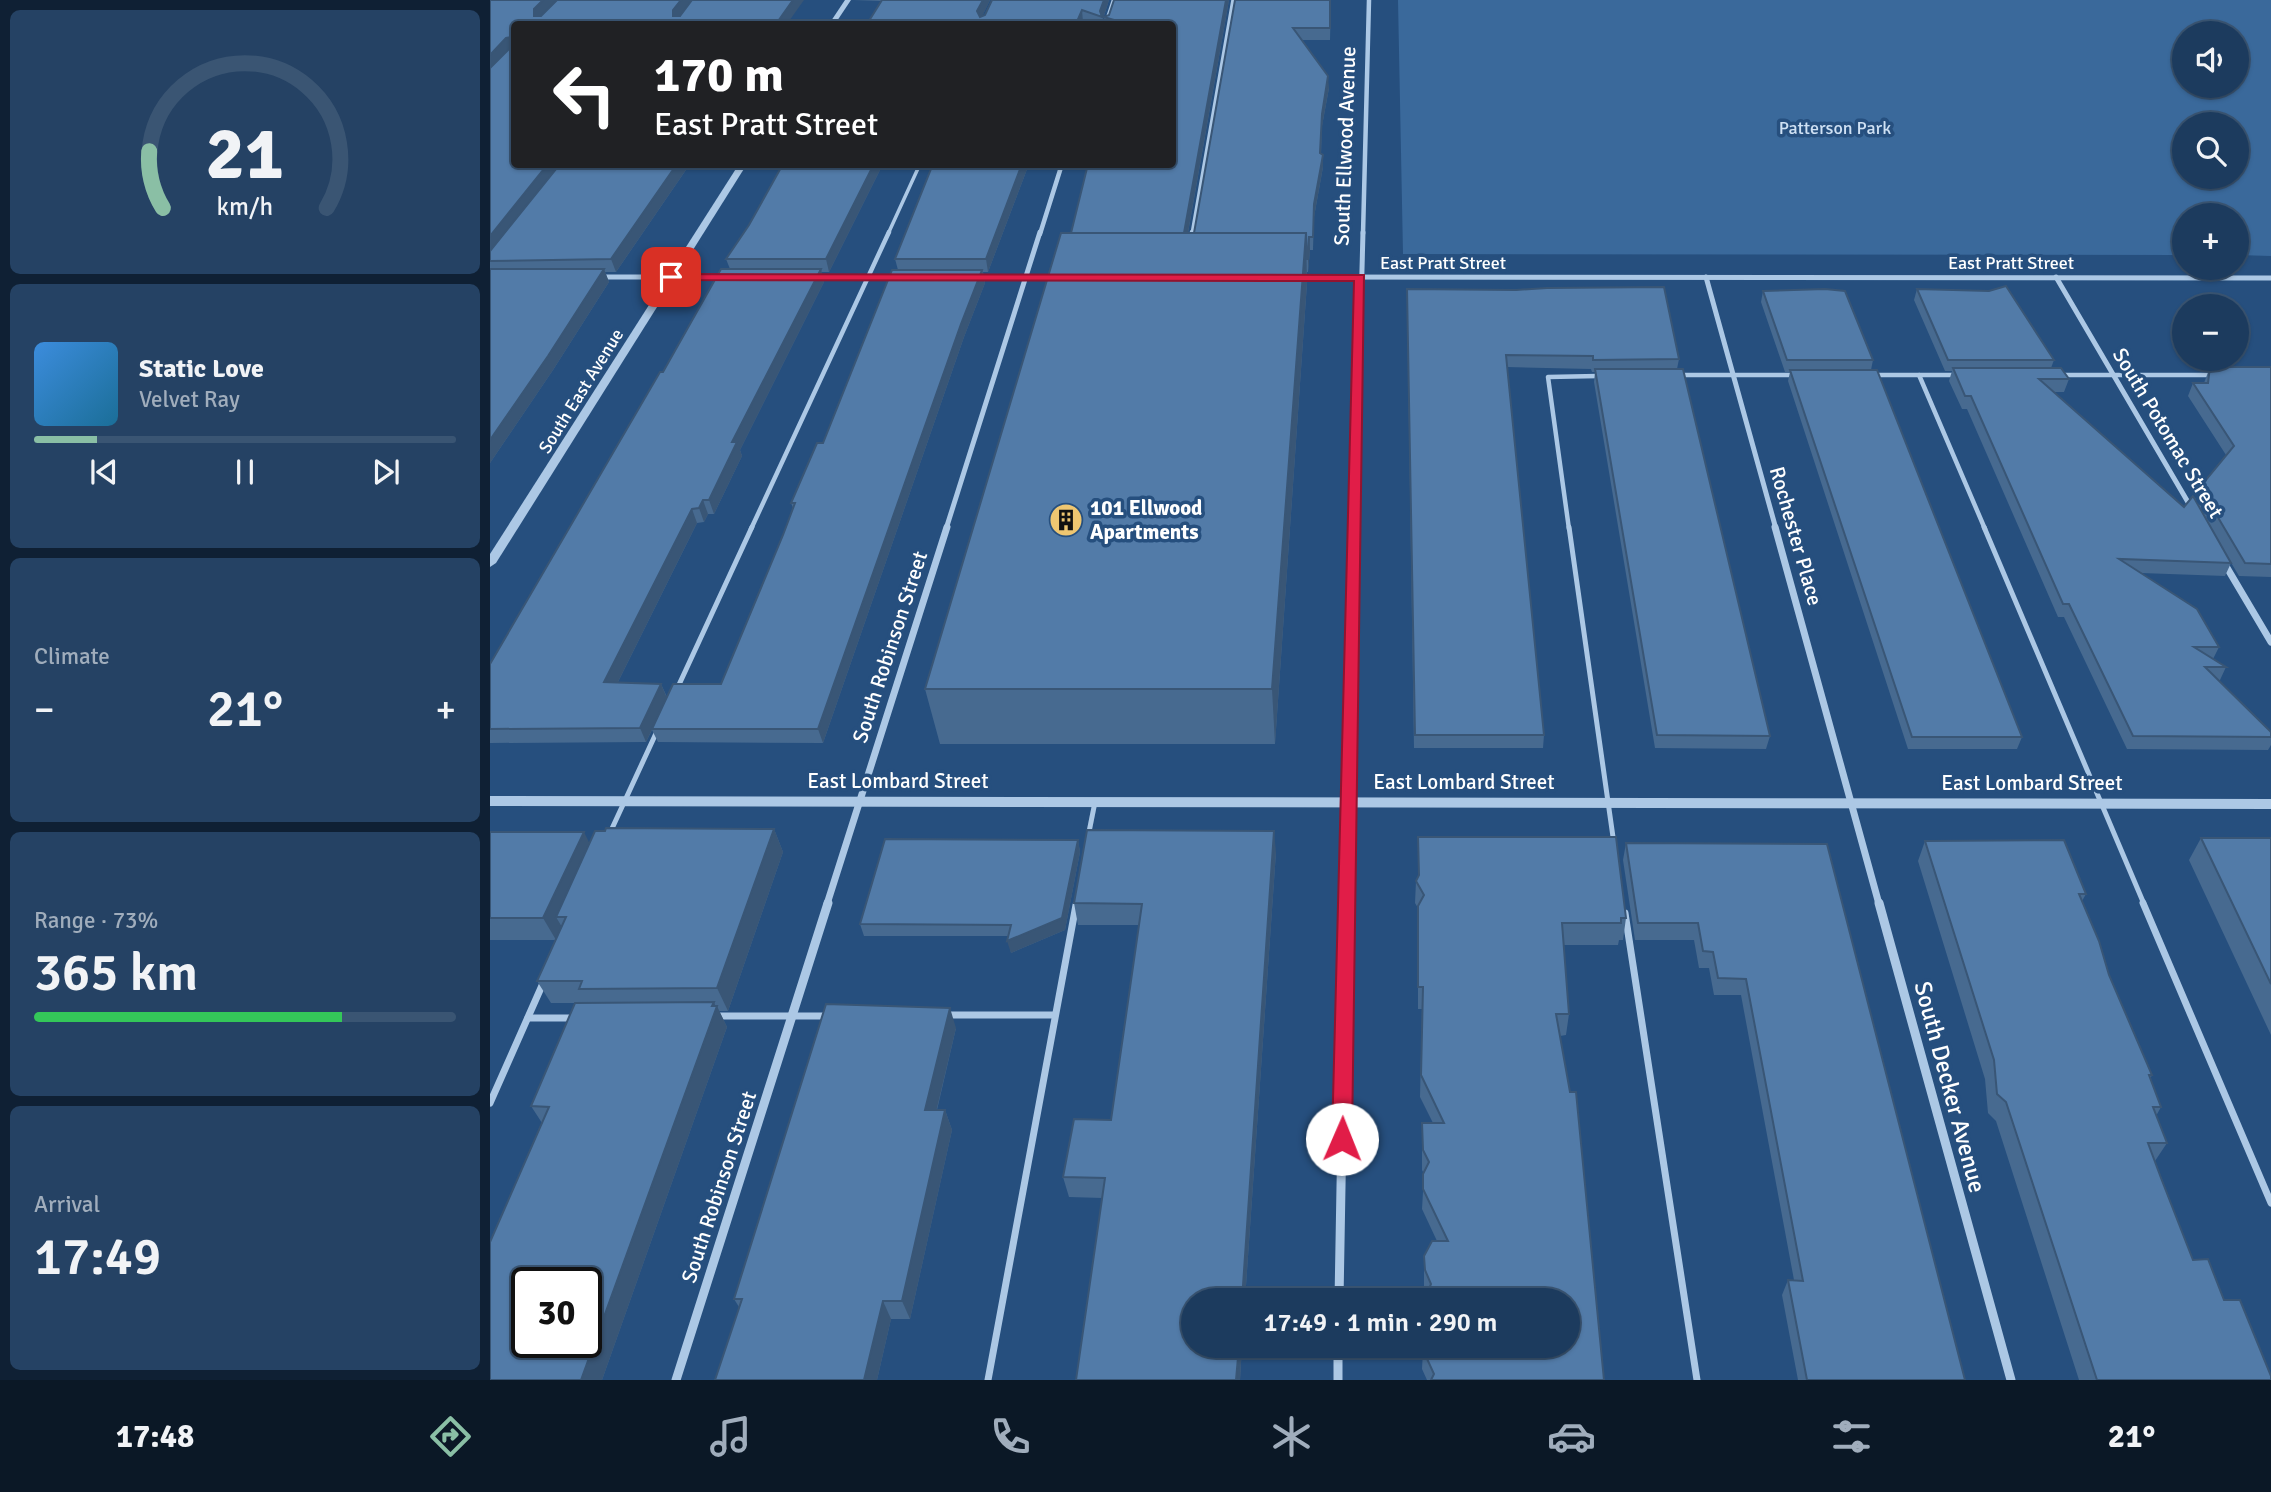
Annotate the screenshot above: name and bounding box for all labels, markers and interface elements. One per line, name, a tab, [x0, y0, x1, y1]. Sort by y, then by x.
map controls	[2172, 21, 2249, 371]
button: sound	[2172, 21, 2249, 98]
text: 170 m	[654, 45, 784, 105]
street label: South Ellwood Avenue	[1329, 46, 1361, 246]
icon: left	[539, 49, 630, 140]
text: East Pratt Street	[654, 105, 878, 144]
text: 21	[206, 110, 284, 199]
button: search	[2172, 112, 2249, 189]
park label: Patterson Park	[1779, 117, 1891, 139]
text: km/h	[217, 191, 273, 222]
button: +	[2172, 203, 2249, 280]
pin	[641, 247, 701, 307]
street label: East Pratt Street	[1380, 252, 1506, 274]
street label: East Pratt Street	[1948, 252, 2074, 274]
icon: arrive	[652, 258, 690, 296]
button: −	[2172, 294, 2249, 371]
street label: South East Avenue	[534, 325, 628, 457]
street label: South Potomac Street	[2107, 343, 2229, 523]
text: Static Love	[139, 353, 264, 385]
text: Velvet Ray	[139, 385, 240, 414]
icon: previous	[85, 453, 123, 491]
icon: pause	[226, 453, 264, 491]
icon: next	[367, 453, 405, 491]
street label: Rochester Place	[1764, 464, 1828, 608]
place label: 101 Ellwood Apartments	[1090, 495, 1202, 545]
building icon: 101 Ellwood Apartments	[1047, 501, 1085, 539]
street label: South Robinson Street	[847, 548, 933, 746]
text: Climate	[34, 642, 110, 671]
text: 21°	[207, 677, 283, 741]
text: −	[34, 686, 55, 733]
text: +	[435, 686, 456, 733]
street label: East Lombard Street	[807, 768, 989, 794]
street label: East Lombard Street	[1373, 769, 1555, 795]
street label: East Lombard Street	[1941, 770, 2123, 796]
text: Range · 73%	[34, 906, 158, 935]
text: 365 km	[34, 941, 198, 1005]
street label: South Decker Avenue	[1907, 978, 1993, 1196]
street label: South Robinson Street	[676, 1088, 762, 1286]
position arrow	[1305, 1102, 1379, 1176]
text: Arrival	[34, 1190, 100, 1219]
text: 17:49	[34, 1225, 161, 1289]
speed limit sign: 30	[511, 1267, 602, 1358]
text: 17:49 · 1 min · 290 m	[1264, 1307, 1497, 1339]
icon: directions	[426, 1412, 475, 1461]
icon: music	[706, 1412, 755, 1461]
icon: phone	[986, 1412, 1035, 1461]
icon: climate	[1267, 1412, 1316, 1461]
icon: car	[1547, 1412, 1596, 1461]
icon: filters	[1827, 1412, 1876, 1461]
text: 17:48	[116, 1417, 194, 1456]
text: 21°	[2108, 1417, 2155, 1456]

